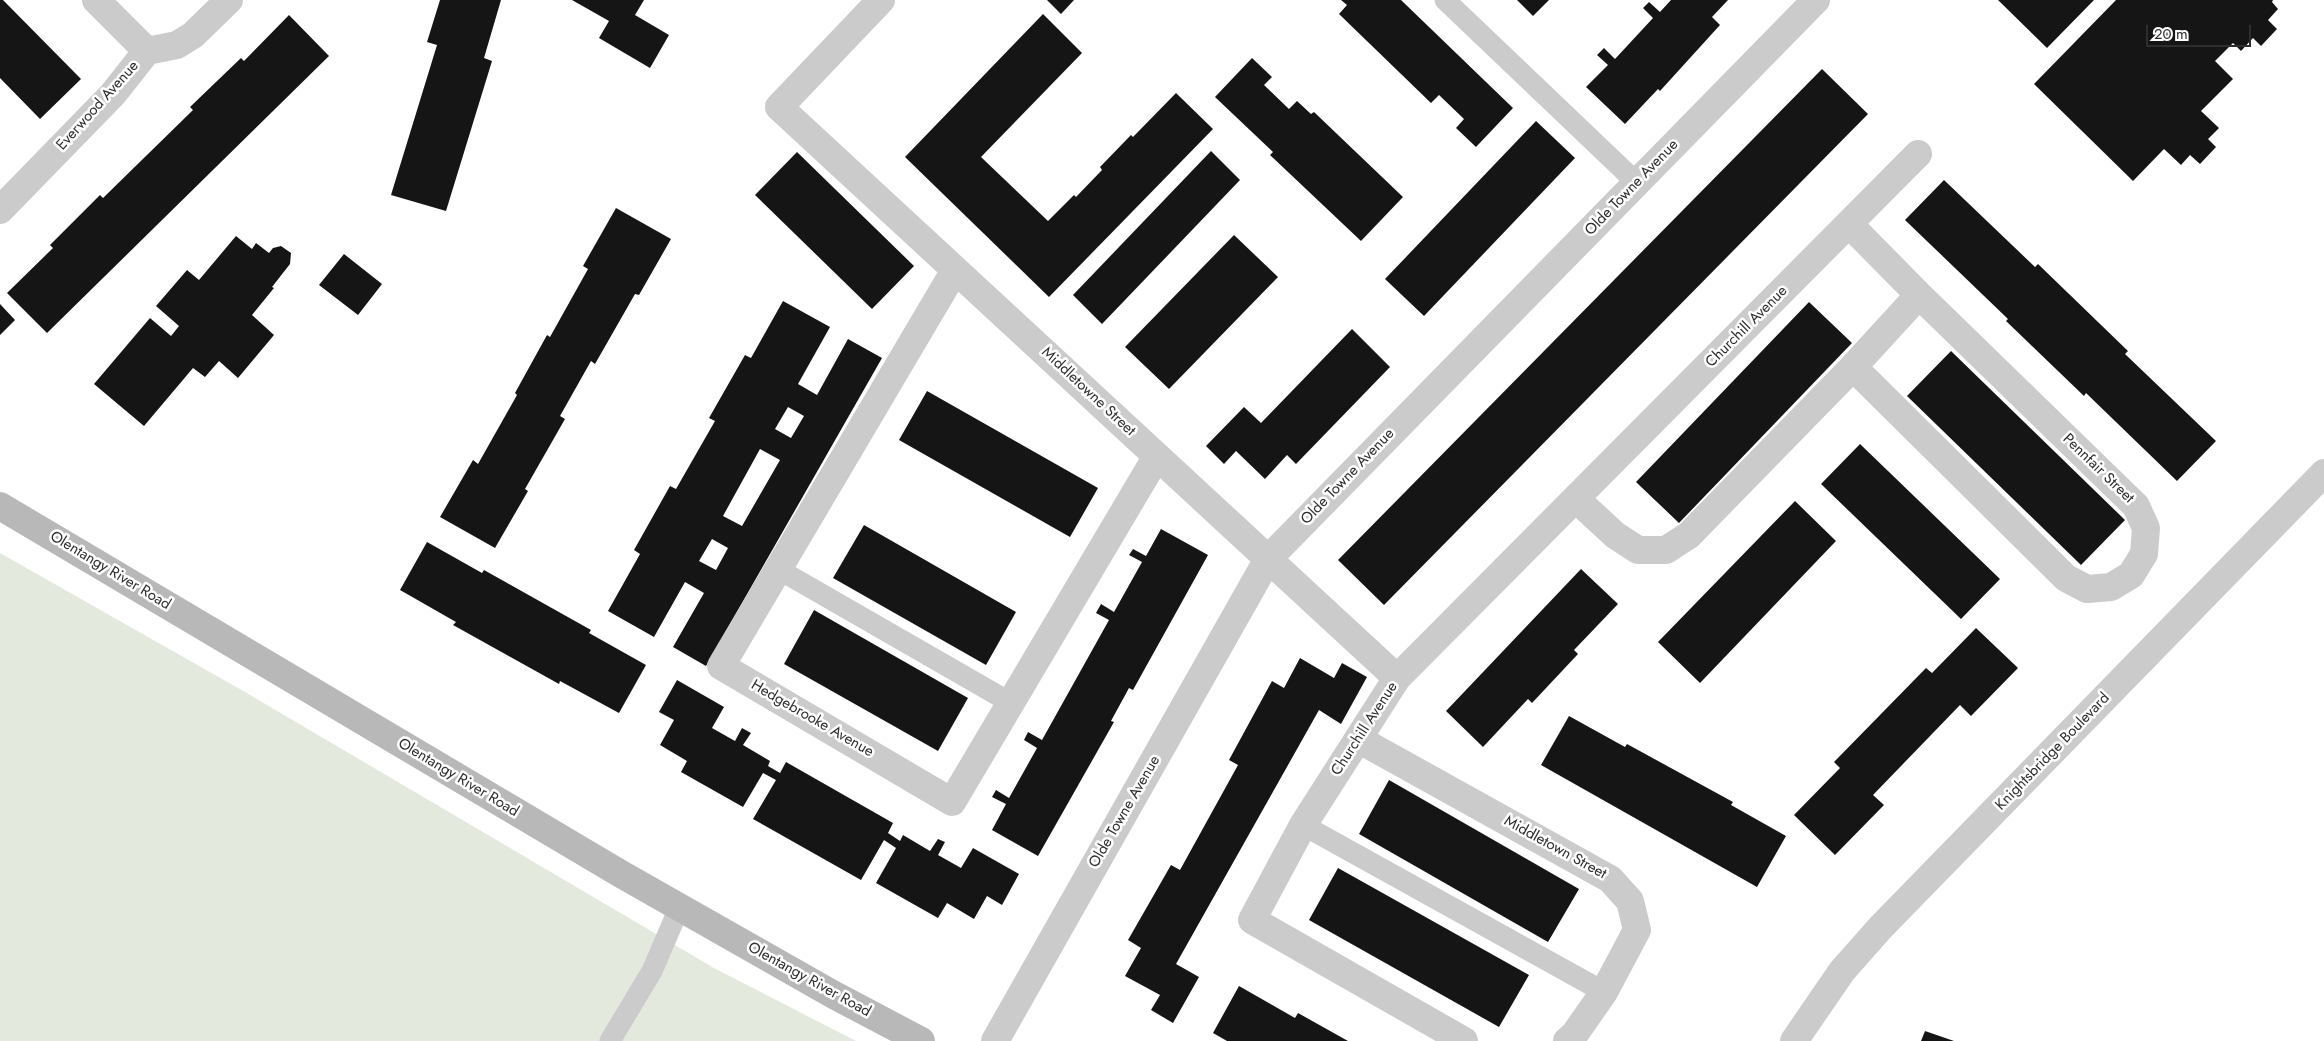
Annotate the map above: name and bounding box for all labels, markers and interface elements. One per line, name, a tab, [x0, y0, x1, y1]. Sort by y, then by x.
scale bar	[2149, 15, 2254, 47]
text: 20 m	[2154, 23, 2188, 45]
street label: Everwood Avenue	[53, 58, 143, 154]
street label: Olde Towne Avenue	[1582, 136, 1682, 240]
street label: Churchill Avenue	[1702, 282, 1792, 372]
street label: Middletowne Street	[1037, 344, 1139, 440]
street label: Olde Towne Avenue	[1298, 425, 1398, 529]
street label: Pennfair Street	[2059, 431, 2137, 507]
street label: Olentangy River Road	[46, 528, 174, 614]
street label: Hedgebrooke Avenue	[748, 677, 876, 761]
street label: Churchill Avenue	[1328, 679, 1402, 779]
street label: Knightsbridge Boulevard	[1992, 690, 2114, 814]
street label: Olentangy River Road	[394, 735, 522, 821]
street label: Olde Towne Avenue	[1086, 753, 1164, 871]
street label: Middletown Street	[1501, 812, 1609, 884]
street label: Olentangy River Road	[744, 939, 874, 1021]

